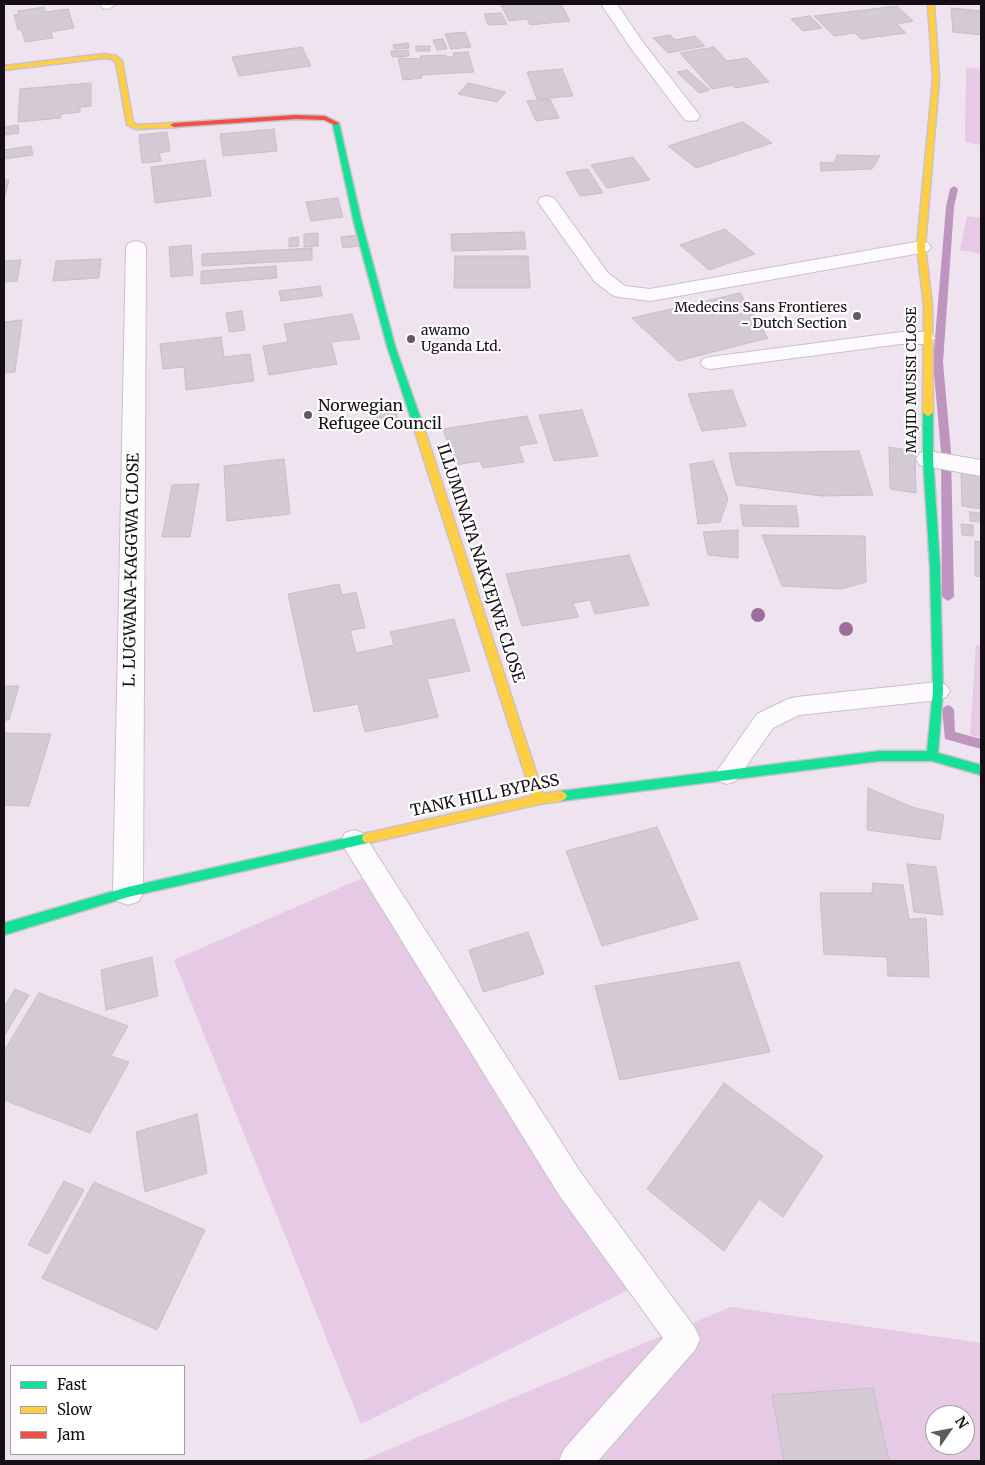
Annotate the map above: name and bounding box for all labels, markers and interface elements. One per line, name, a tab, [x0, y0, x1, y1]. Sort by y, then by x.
place label: Medecins Sans Frontieres - Dutch Section	[674, 300, 847, 332]
street label: MAJID MUSISI CLOSE	[904, 307, 920, 453]
marker: Medecins Sans Frontieres - Dutch Section	[851, 310, 863, 322]
place label: awamo Uganda Ltd.	[421, 323, 501, 356]
marker: awamo Uganda Ltd.	[405, 333, 417, 345]
place label: Norwegian Refugee Council	[318, 396, 442, 434]
marker: Norwegian Refugee Council	[302, 409, 314, 421]
street label: ILLUMINATA NAKYEJWE CLOSE	[432, 441, 528, 685]
street label: L. LUGWANA-KAGGWA CLOSE	[120, 453, 144, 687]
street label: TANK HILL BYPASS	[409, 771, 561, 821]
legend	[10, 1365, 185, 1455]
text: Fast	[57, 1375, 87, 1394]
text: Slow	[57, 1400, 92, 1419]
north arrow	[925, 1405, 975, 1455]
text: N	[951, 1413, 972, 1432]
text: Jam	[57, 1425, 85, 1444]

